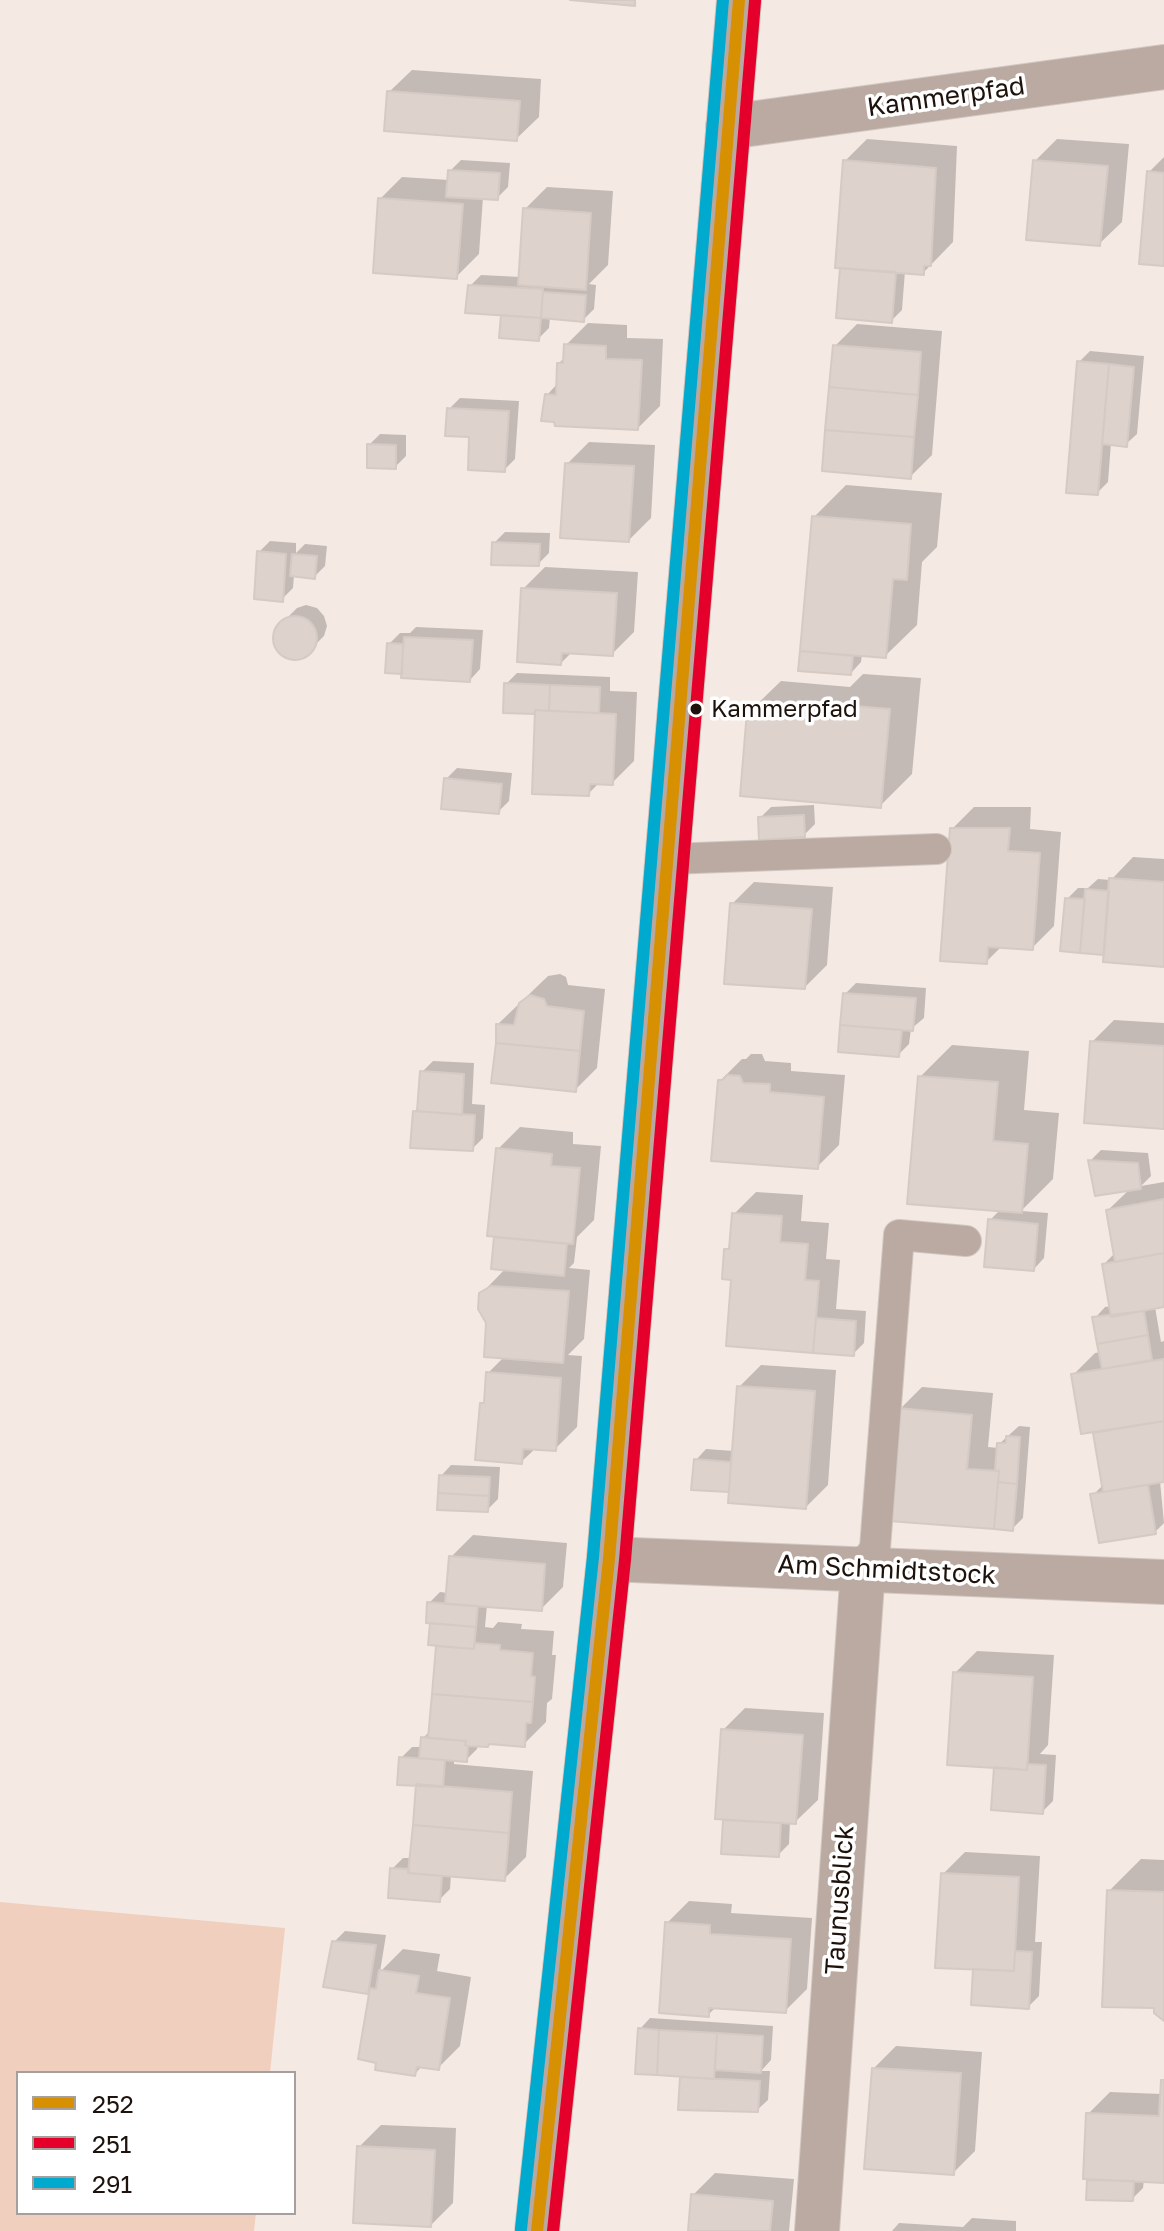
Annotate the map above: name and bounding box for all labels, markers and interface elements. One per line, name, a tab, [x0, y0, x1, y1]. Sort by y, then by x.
street label: Kammerpfad	[865, 70, 1027, 124]
place label: Kammerpfad	[711, 695, 858, 723]
marker: Kammerpfad	[688, 701, 704, 717]
street label: Am Schmidtstock	[777, 1549, 997, 1591]
street label: Taunusblick	[819, 1824, 861, 1976]
legend	[16, 2071, 296, 2215]
text: 252	[92, 2089, 134, 2118]
text: 251	[92, 2129, 131, 2158]
text: 291	[92, 2169, 132, 2198]

